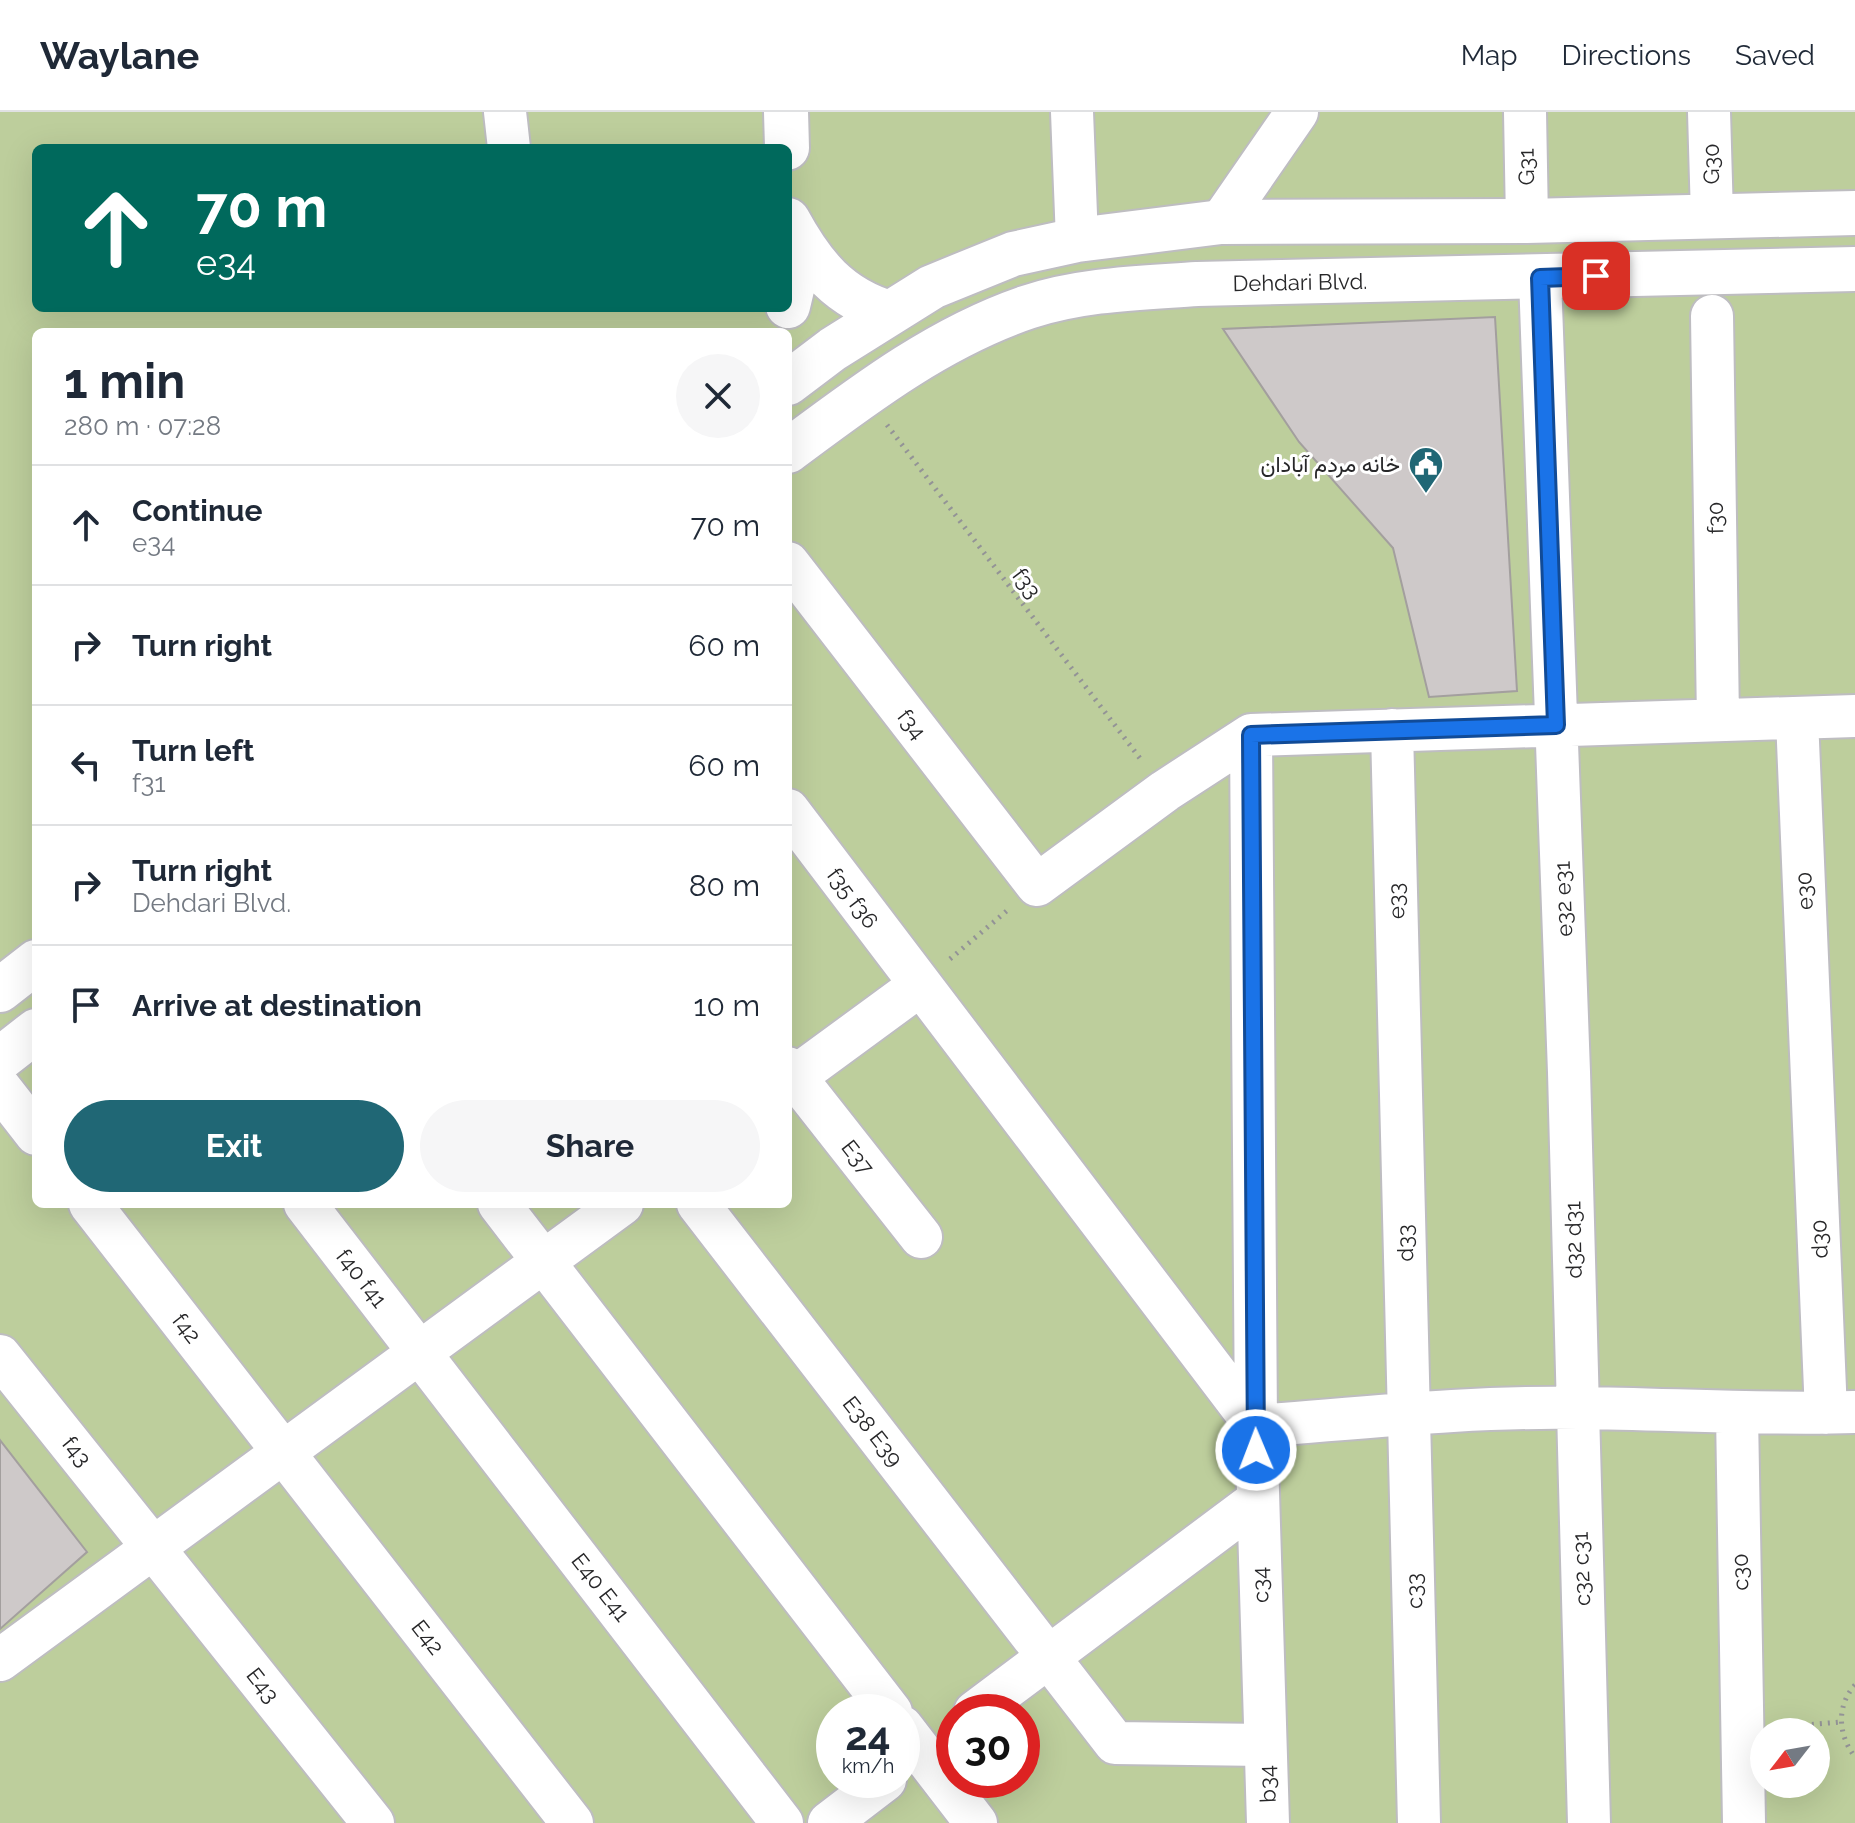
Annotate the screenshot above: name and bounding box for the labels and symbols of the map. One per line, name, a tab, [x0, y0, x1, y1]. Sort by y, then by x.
street label: G30	[1698, 143, 1724, 185]
street label: G31	[1513, 148, 1539, 186]
pin	[1562, 242, 1630, 310]
street label: Dehdari Blvd.	[1232, 268, 1368, 296]
public building icon: خانه مردم آبادان	[1407, 445, 1445, 495]
place label: خانه مردم آبادان	[1261, 451, 1400, 479]
street label: f30	[1702, 502, 1728, 534]
street label: f33	[1007, 563, 1047, 603]
street label: f34	[892, 704, 932, 744]
street label: e32 e31	[1549, 861, 1577, 937]
street label: f35 f36	[822, 863, 884, 933]
street label: e30	[1790, 871, 1818, 911]
street label: e33	[1383, 883, 1409, 919]
street label: E37	[836, 1134, 880, 1180]
street label: d32 d31	[1559, 1201, 1587, 1279]
street label: d30	[1805, 1219, 1833, 1259]
street label: d33	[1392, 1224, 1418, 1262]
street label: f40 f41	[331, 1244, 393, 1312]
street label: f42	[167, 1308, 207, 1348]
street label: E38 E39	[838, 1391, 908, 1471]
position arrow	[1214, 1408, 1298, 1492]
street label: f43	[57, 1431, 97, 1471]
street label: c32 c31	[1567, 1531, 1595, 1607]
street label: E40 E41	[566, 1548, 636, 1626]
street label: c30	[1727, 1553, 1753, 1591]
street label: c34	[1246, 1567, 1274, 1603]
street label: c33	[1401, 1573, 1427, 1609]
street label: E42	[406, 1614, 450, 1660]
street label: E43	[241, 1662, 285, 1708]
speed limit sign: 30	[936, 1694, 1040, 1798]
north arrow	[1750, 1718, 1830, 1798]
street label: b34	[1253, 1765, 1281, 1803]

